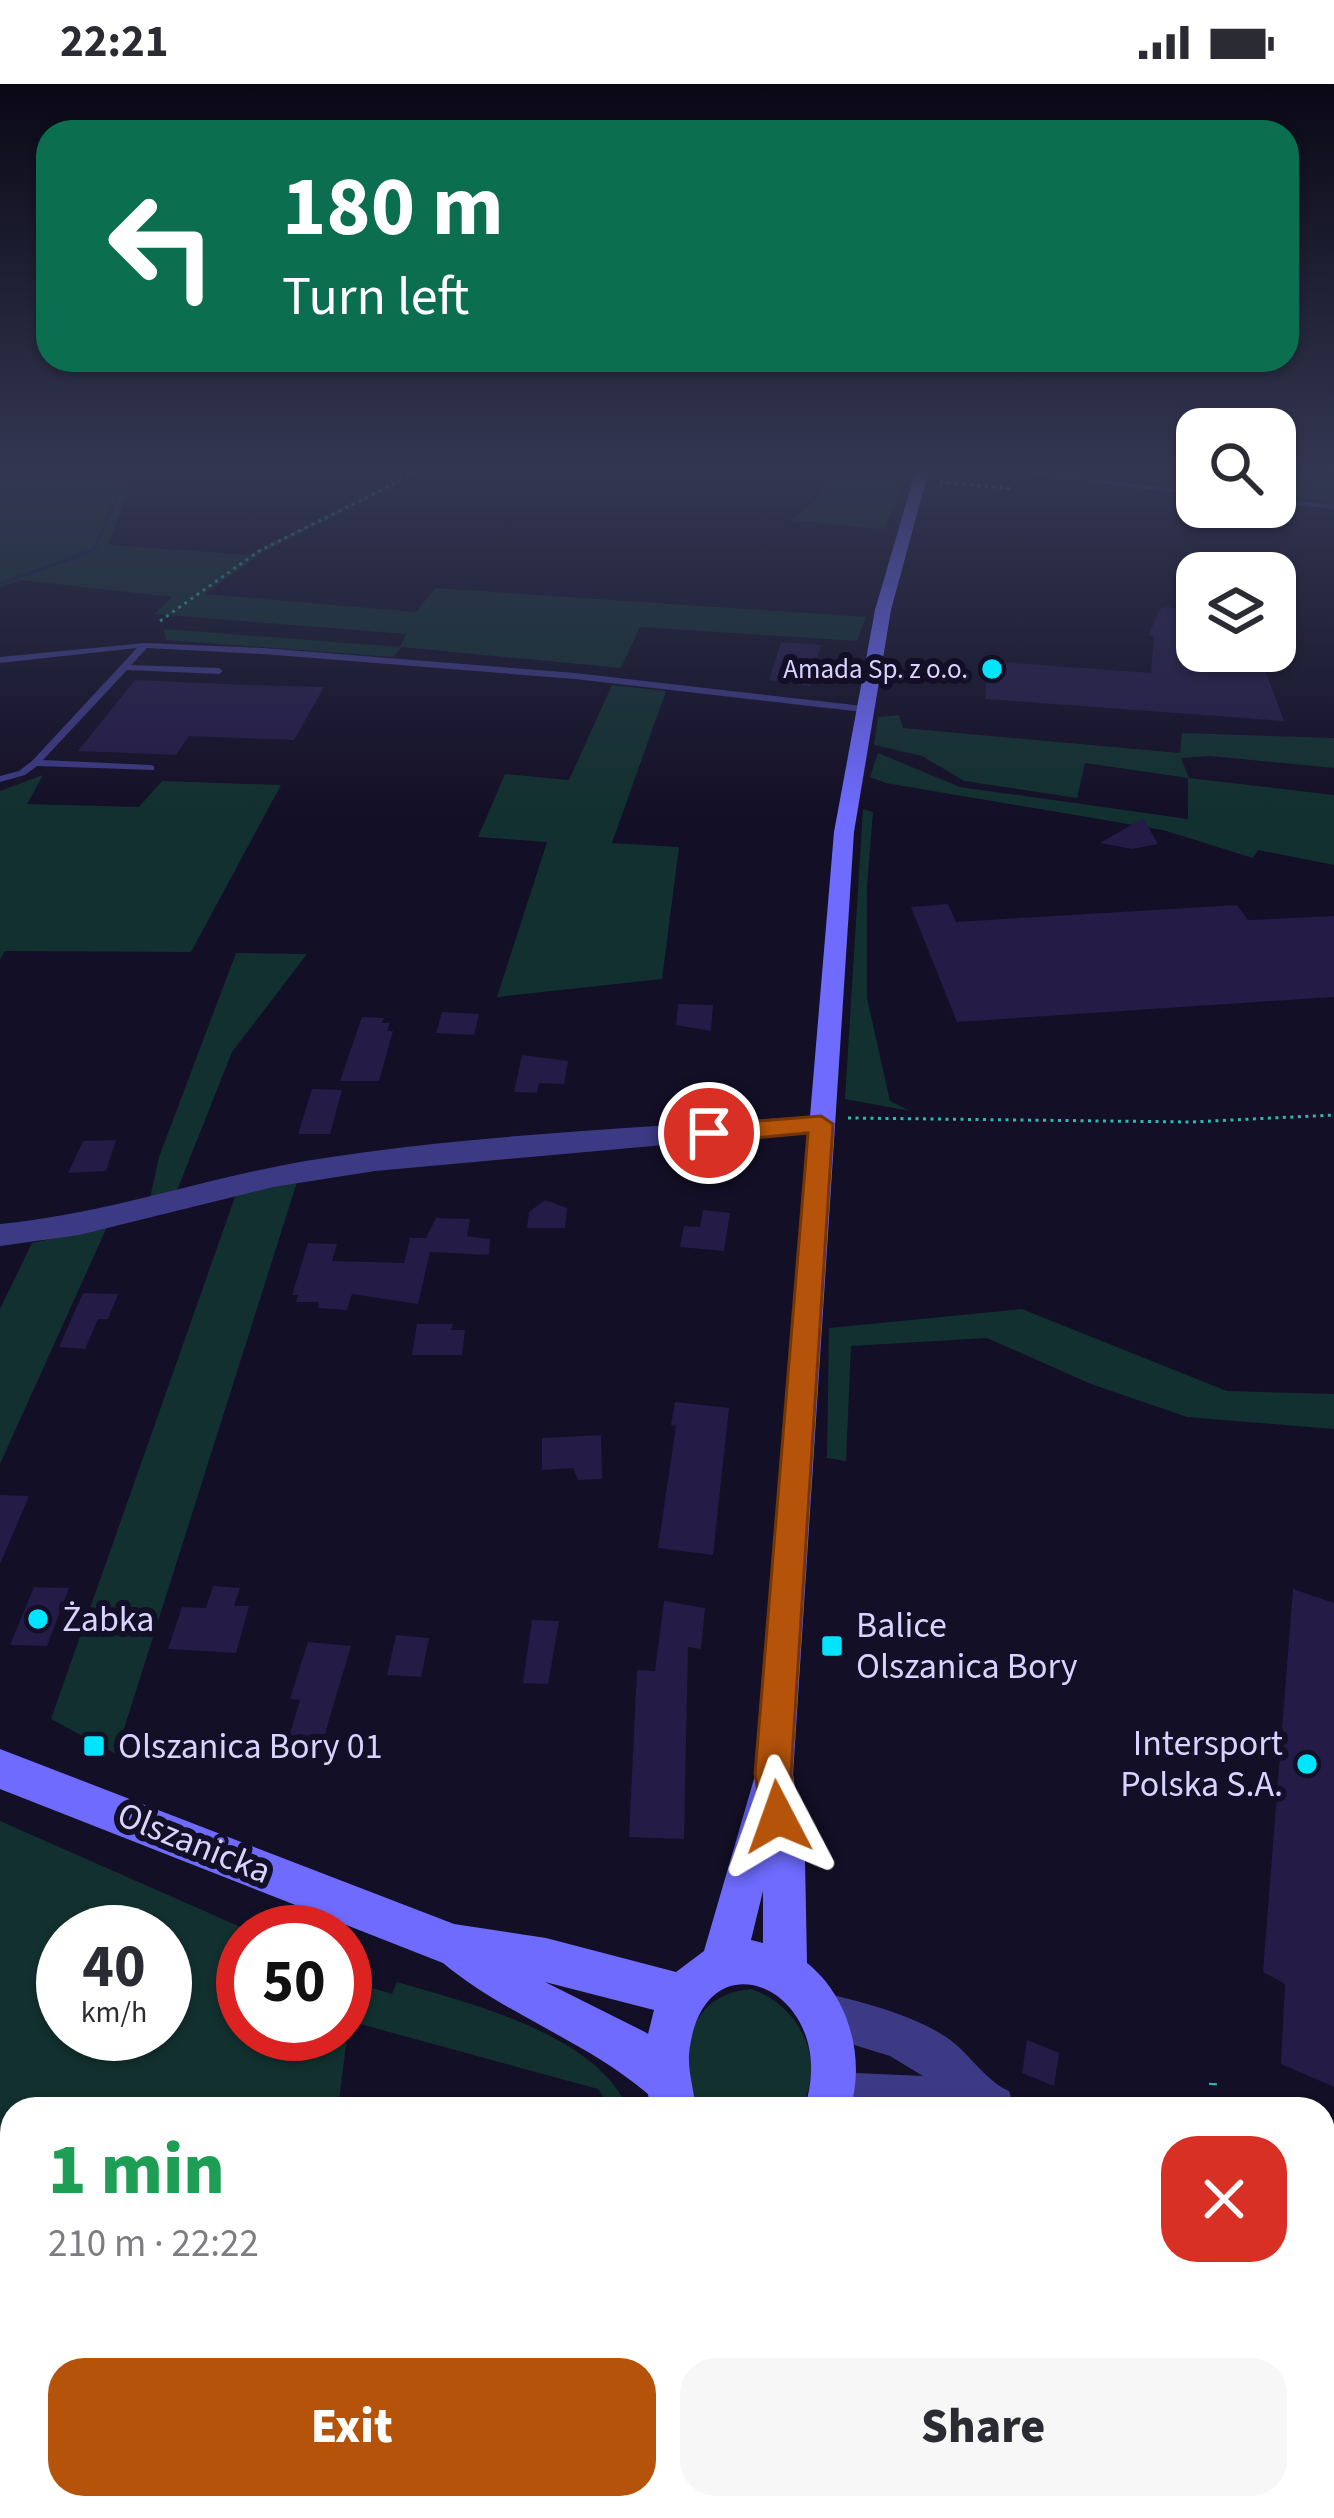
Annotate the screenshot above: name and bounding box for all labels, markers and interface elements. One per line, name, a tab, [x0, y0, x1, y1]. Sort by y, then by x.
text: 22:21	[60, 10, 169, 74]
text: 180 m	[282, 148, 504, 268]
icon: left	[84, 168, 240, 324]
text: Turn left	[282, 259, 469, 336]
map controls	[1176, 408, 1296, 672]
button: search	[1176, 408, 1296, 528]
button: layers	[1176, 552, 1296, 672]
place label: Amada Sp. z o.o.	[783, 650, 968, 689]
marker: Amada Sp. z o.o.	[979, 656, 1005, 682]
pin	[658, 1082, 760, 1184]
icon: arrive	[676, 1100, 742, 1166]
place label: Żabka	[62, 1594, 154, 1645]
place label: Balice Olszanica Bory	[856, 1600, 1078, 1692]
marker: Żabka	[25, 1606, 51, 1632]
marker: Balice Olszanica Bory	[819, 1633, 845, 1659]
place label: Intersport Polska S.A.	[1120, 1718, 1283, 1810]
place label: Olszanica Bory 01	[118, 1721, 383, 1772]
marker: Olszanica Bory 01	[81, 1733, 107, 1759]
marker: Intersport Polska S.A.	[1294, 1751, 1320, 1777]
position arrow	[715, 1754, 841, 1880]
street label: Olszanicka	[110, 1789, 278, 1897]
speed limit sign: 50	[216, 1905, 372, 2061]
text: 40	[82, 1925, 146, 2010]
text: km/h	[81, 1991, 147, 2034]
text: 1 min	[48, 2119, 225, 2222]
button: close	[1161, 2136, 1287, 2262]
text: 210 m · 22:22	[48, 2216, 259, 2272]
button: Exit	[48, 2358, 656, 2496]
button: Share	[680, 2358, 1287, 2496]

